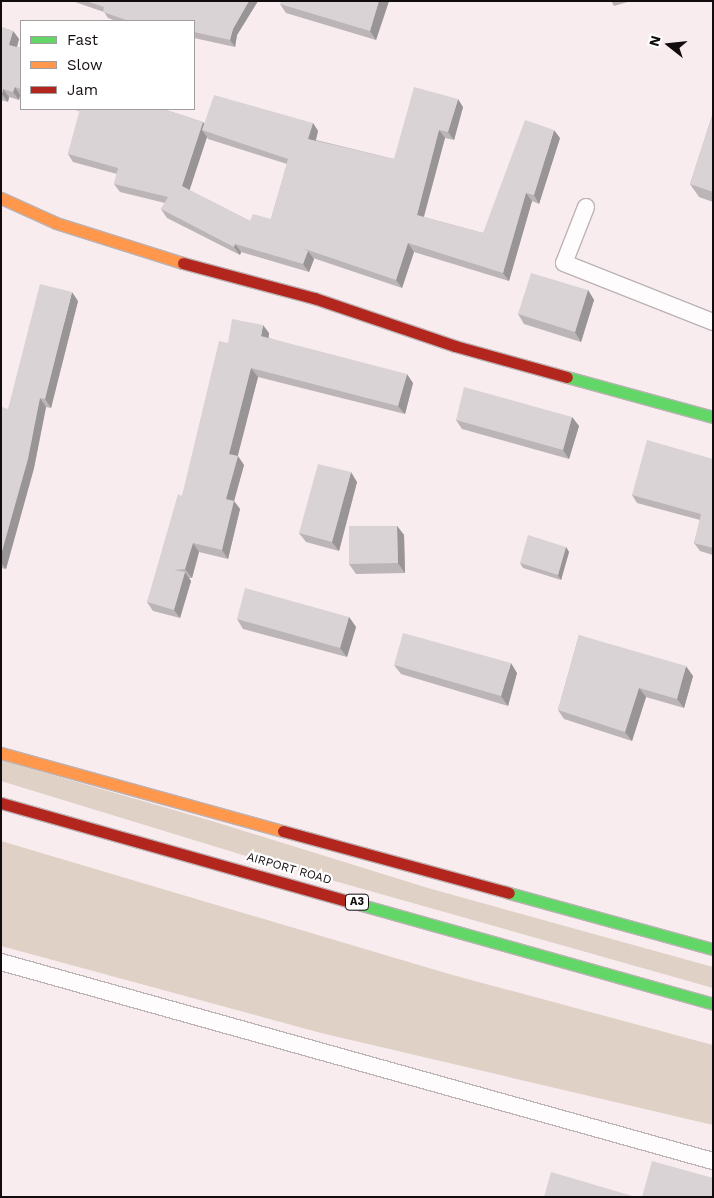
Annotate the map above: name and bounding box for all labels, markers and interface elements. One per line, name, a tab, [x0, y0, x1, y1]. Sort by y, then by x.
legend	[20, 20, 195, 110]
north arrow	[644, 20, 694, 70]
text: Fast	[67, 31, 98, 49]
text: N	[645, 34, 664, 48]
text: Slow	[67, 56, 103, 74]
text: Jam	[67, 81, 98, 99]
street label: AIRPORT ROAD	[245, 850, 333, 888]
road number: A3	[344, 894, 370, 910]

